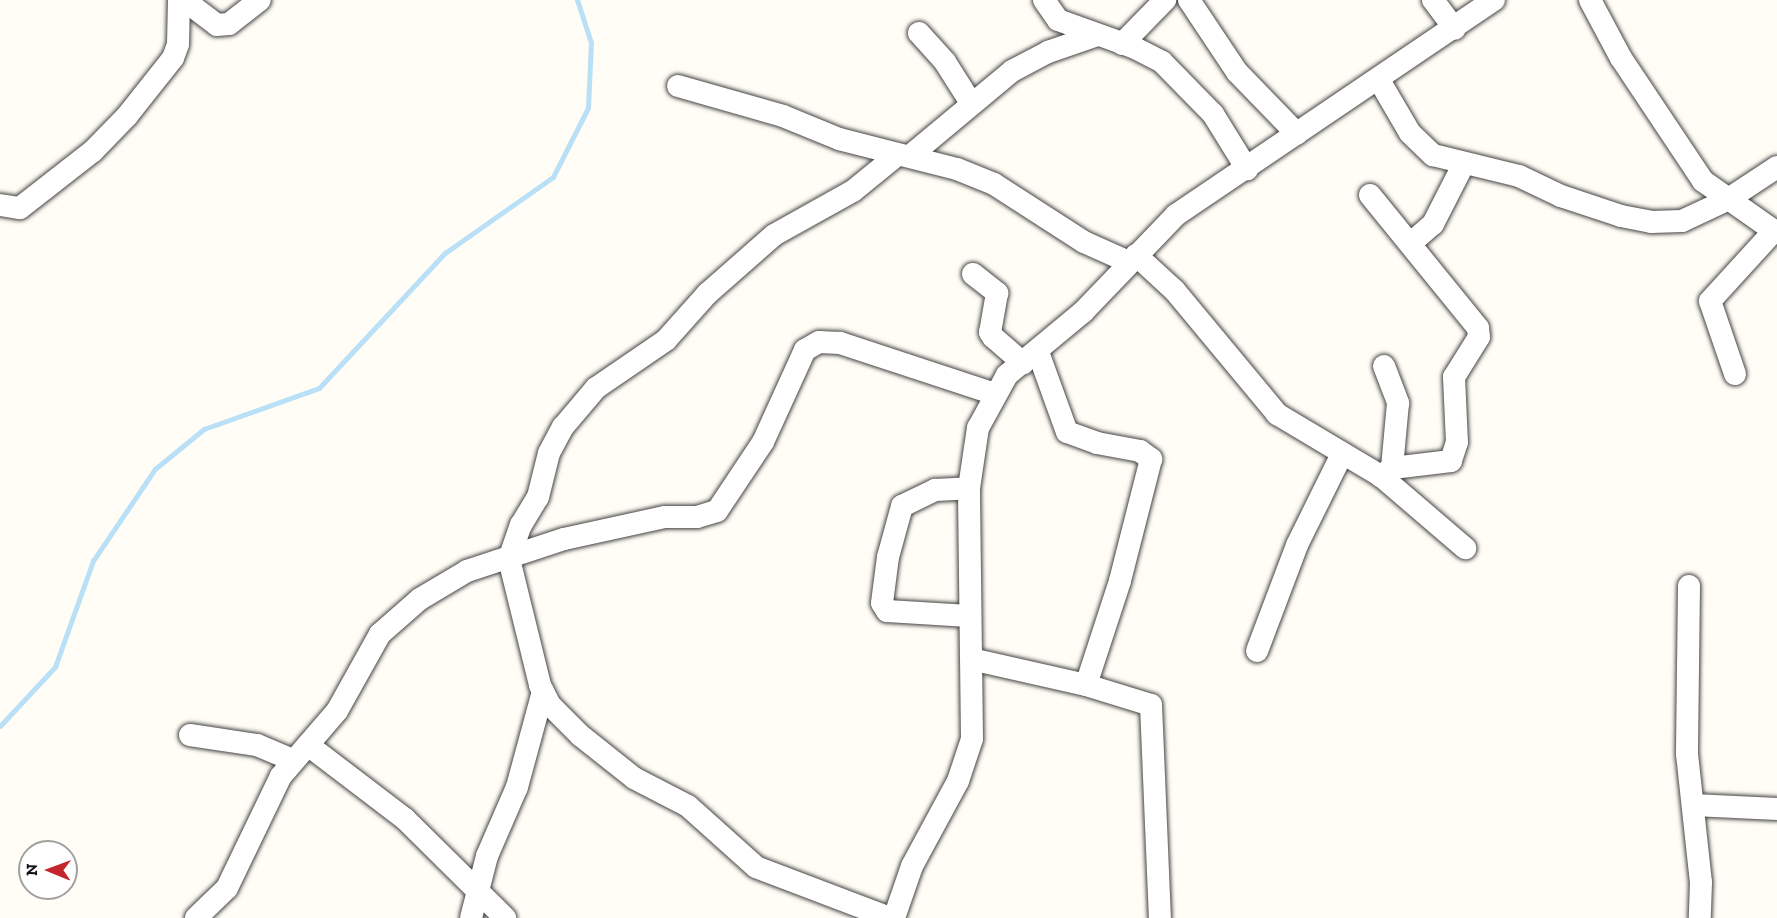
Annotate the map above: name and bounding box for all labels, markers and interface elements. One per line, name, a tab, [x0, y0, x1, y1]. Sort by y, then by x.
north arrow	[18, 840, 78, 900]
text: N	[22, 863, 41, 876]

